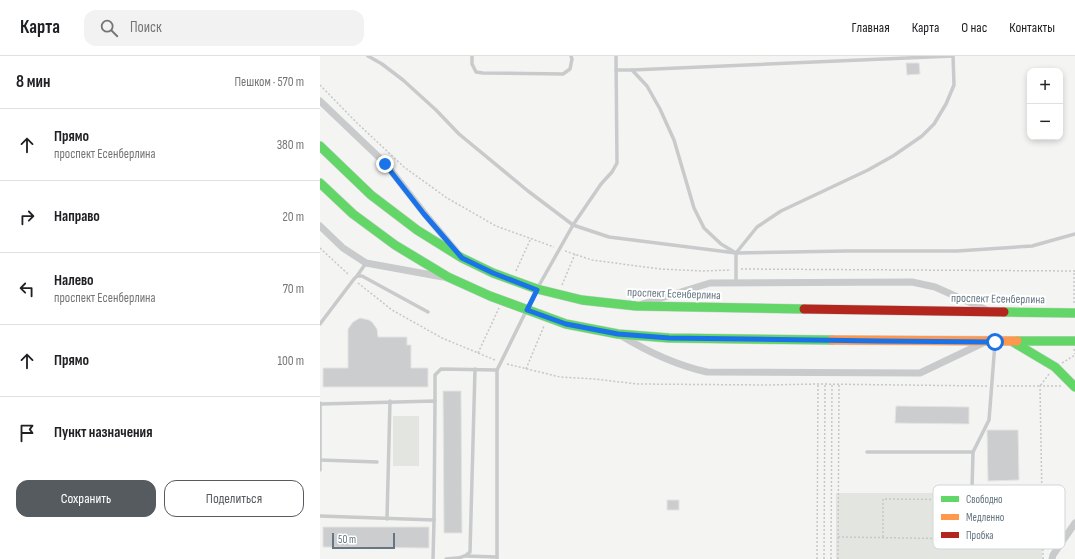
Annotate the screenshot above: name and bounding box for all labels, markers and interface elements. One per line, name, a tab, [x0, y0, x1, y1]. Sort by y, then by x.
search box	[84, 10, 364, 46]
text: Карта	[20, 16, 60, 39]
icon: search	[98, 17, 120, 39]
text: Поиск	[130, 18, 162, 37]
text: Главная	[852, 19, 890, 36]
text: Карта	[912, 19, 939, 36]
text: О нас	[961, 19, 987, 36]
text: Контакты	[1009, 19, 1055, 36]
map controls	[1027, 68, 1063, 140]
button: +	[1027, 68, 1063, 104]
text: 8 мин	[16, 72, 50, 92]
text: Пешком · 570 m	[235, 74, 304, 90]
button: −	[1027, 104, 1063, 140]
text: Прямо	[54, 127, 89, 146]
icon: ahead	[16, 134, 38, 156]
text: 380 m	[277, 137, 304, 153]
text: проспект Есенберлина	[54, 146, 156, 162]
route end	[376, 155, 394, 173]
icon: right	[16, 206, 38, 228]
text: Направо	[54, 207, 100, 226]
text: 20 m	[282, 209, 304, 225]
text: Налево	[54, 271, 94, 290]
icon: left	[16, 278, 38, 300]
text: 70 m	[283, 281, 304, 297]
street label: проспект Есенберлина	[627, 285, 721, 303]
text: проспект Есенберлина	[54, 290, 156, 306]
street label: проспект Есенберлина	[951, 291, 1045, 307]
route start	[986, 333, 1004, 351]
icon: ahead	[16, 350, 38, 372]
text: Прямо	[54, 351, 89, 370]
text: 100 m	[277, 353, 304, 369]
icon: arrive	[16, 422, 38, 444]
text: Пункт назначения	[54, 423, 152, 442]
button: Сохранить	[16, 480, 156, 517]
button: Поделиться	[164, 480, 304, 517]
legend	[933, 485, 1065, 549]
text: Свободно	[966, 493, 1003, 506]
text: Медленно	[966, 511, 1005, 524]
text: Пробка	[966, 529, 994, 542]
scale bar	[332, 531, 395, 550]
text: 50 m	[338, 533, 356, 546]

